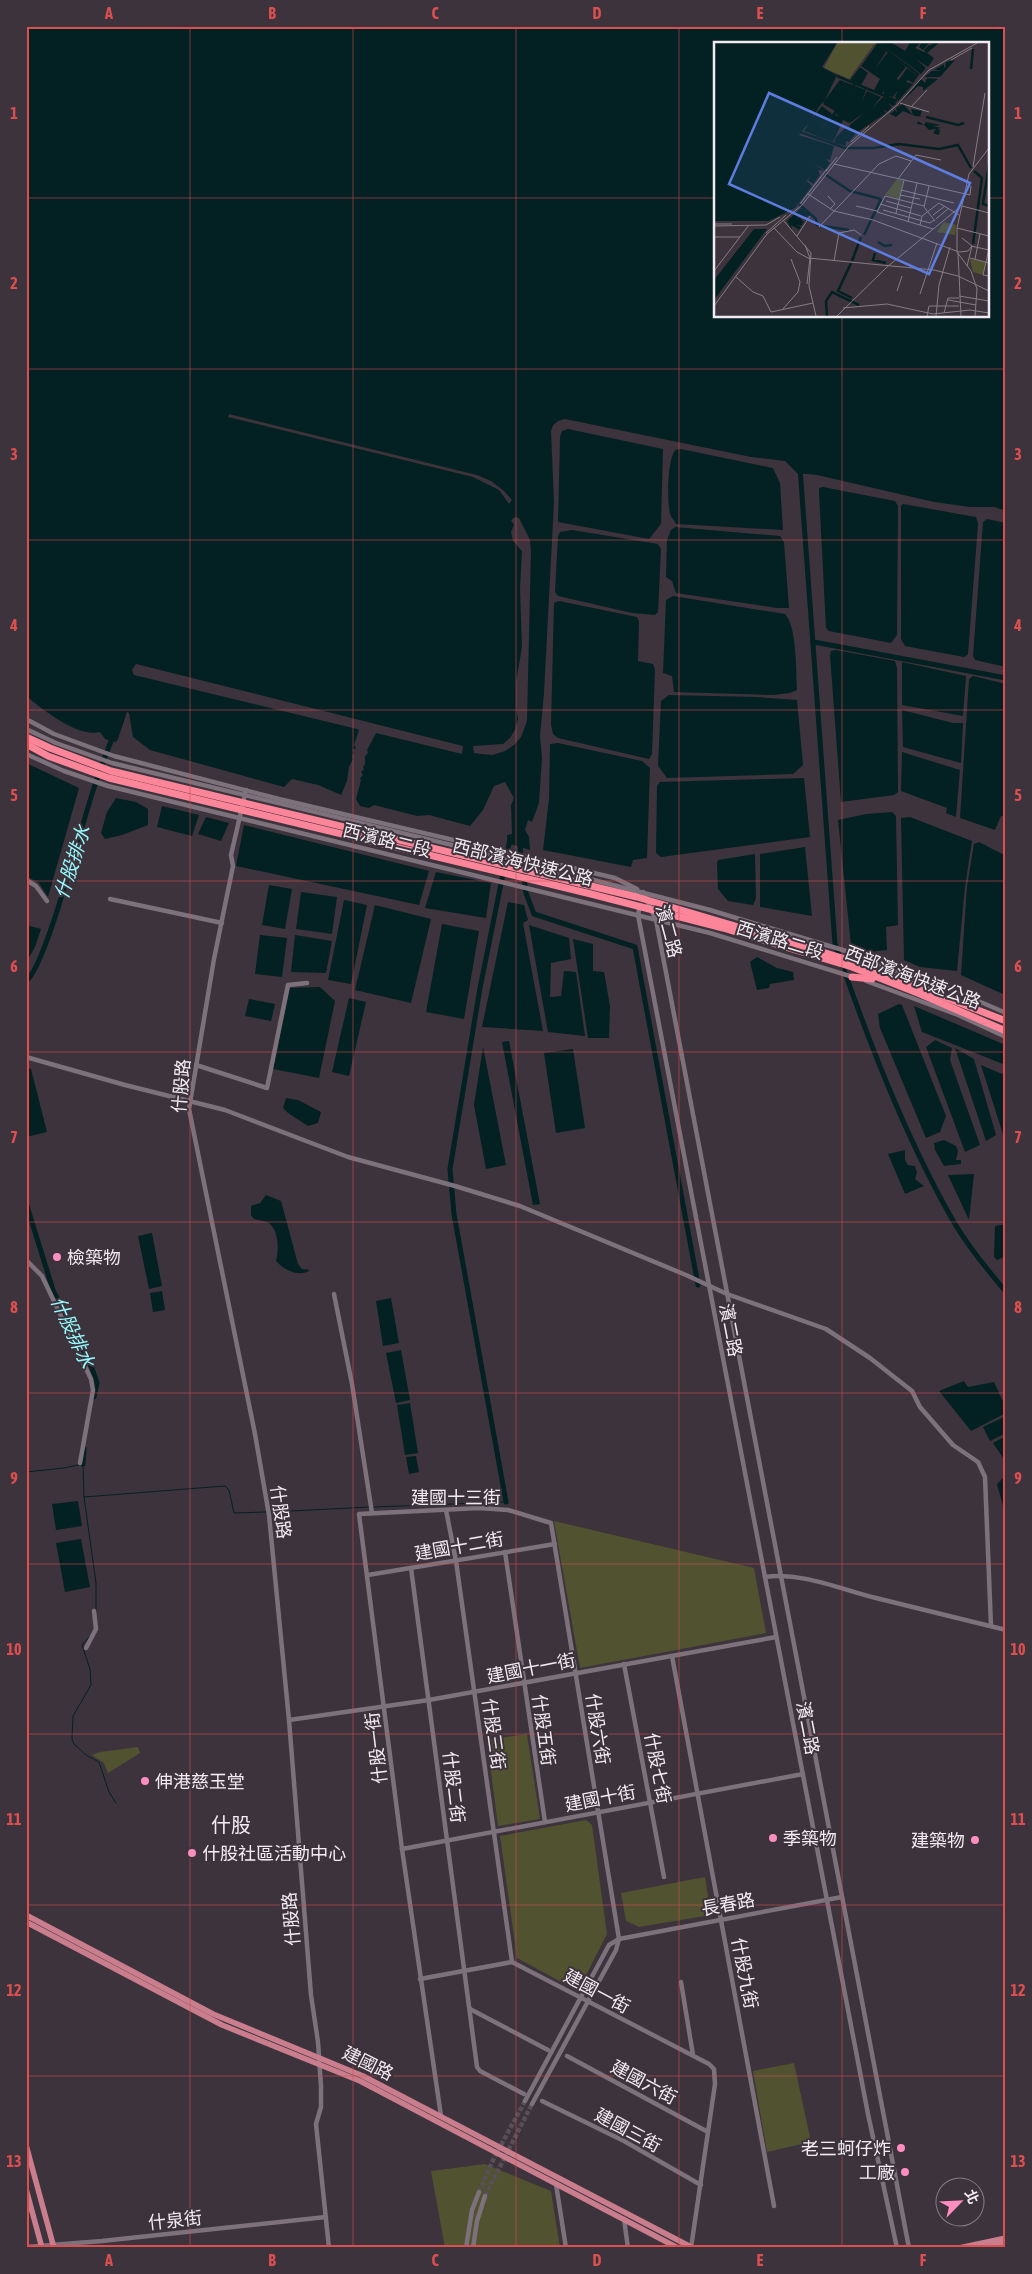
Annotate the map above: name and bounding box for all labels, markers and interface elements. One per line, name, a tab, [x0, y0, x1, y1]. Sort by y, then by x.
text: A	[104, 4, 113, 22]
text: B	[268, 4, 276, 22]
text: C	[431, 4, 439, 22]
text: D	[593, 4, 602, 22]
text: E	[757, 4, 764, 22]
text: F	[920, 4, 927, 22]
inset map	[714, 42, 990, 318]
text: 1	[10, 104, 18, 122]
text: 1	[1014, 104, 1022, 122]
text: 2	[10, 274, 18, 292]
text: 2	[1014, 274, 1022, 292]
text: 3	[10, 445, 18, 463]
text: 3	[1014, 445, 1022, 463]
text: 4	[9, 616, 18, 634]
text: 4	[1013, 616, 1022, 634]
text: 5	[10, 786, 18, 804]
text: 5	[1014, 786, 1022, 804]
street label: 西濱路二段	[341, 819, 433, 861]
water label: 什股排水	[50, 822, 95, 902]
street label: 西部濱海快速公路	[451, 834, 595, 890]
street label: 濱二路	[652, 902, 686, 960]
street label: 西濱路二段	[734, 917, 826, 963]
street label: 西部濱海快速公路	[842, 941, 984, 1013]
text: 6	[10, 957, 18, 975]
text: 6	[1014, 957, 1022, 975]
street label: 什股路	[168, 1058, 194, 1114]
text: 7	[10, 1128, 18, 1146]
text: 7	[1014, 1128, 1022, 1146]
place label: 檢築物	[67, 1247, 121, 1268]
marker: 檢築物	[51, 1251, 63, 1263]
water label: 什股排水	[47, 1293, 99, 1372]
text: 8	[10, 1298, 18, 1316]
text: 8	[1014, 1298, 1022, 1316]
street label: 濱二路	[716, 1301, 746, 1359]
text: 9	[10, 1469, 18, 1487]
text: 9	[1014, 1469, 1022, 1487]
street label: 什股路	[267, 1484, 295, 1540]
street label: 建國十三街	[411, 1487, 501, 1508]
street label: 建國十二街	[413, 1528, 505, 1564]
text: 10	[6, 1640, 22, 1658]
text: 10	[1010, 1640, 1026, 1658]
street label: 建國十一街	[485, 1649, 577, 1687]
street label: 什股六街	[582, 1692, 614, 1766]
street label: 什股五街	[529, 1693, 559, 1767]
street label: 什股三街	[479, 1697, 509, 1771]
street label: 濱二路	[793, 1699, 823, 1757]
street label: 什股一街	[361, 1711, 391, 1785]
street label: 什股七街	[641, 1731, 675, 1805]
street label: 什股二街	[439, 1750, 469, 1824]
place label: 伸港慈玉堂	[155, 1771, 245, 1792]
marker: 伸港慈玉堂	[139, 1775, 151, 1787]
street label: 建國十街	[563, 1781, 637, 1815]
text: 11	[6, 1810, 22, 1828]
text: 11	[1010, 1810, 1026, 1828]
district label: 什股	[211, 1813, 251, 1836]
place label: 季築物	[783, 1828, 837, 1849]
place label: 建築物	[911, 1830, 965, 1851]
marker: 季築物	[767, 1832, 779, 1844]
marker: 建築物	[969, 1834, 981, 1846]
place label: 什股社區活動中心	[202, 1843, 346, 1864]
marker: 什股社區活動中心	[186, 1847, 198, 1859]
street label: 長春路	[699, 1889, 757, 1919]
street label: 什股路	[278, 1891, 304, 1947]
street label: 什股九街	[728, 1936, 762, 2010]
street label: 建國一街	[560, 1965, 634, 2017]
text: 12	[6, 1981, 22, 1999]
text: 12	[1010, 1981, 1026, 1999]
street label: 建國路	[339, 2042, 397, 2084]
street label: 建國六街	[607, 2056, 681, 2108]
street label: 建國三街	[591, 2104, 665, 2156]
place label: 老三蚵仔炸	[801, 2138, 891, 2159]
marker: 老三蚵仔炸	[895, 2142, 907, 2154]
text: 13	[6, 2152, 22, 2170]
text: 13	[1010, 2152, 1026, 2170]
place label: 工廠	[859, 2162, 895, 2183]
marker: 工廠	[899, 2166, 911, 2178]
north arrow	[934, 2176, 984, 2226]
text: 北	[962, 2187, 982, 2206]
street label: 什泉街	[147, 2207, 203, 2233]
text: A	[104, 2251, 113, 2269]
text: B	[268, 2251, 276, 2269]
text: C	[431, 2251, 439, 2269]
text: D	[593, 2251, 602, 2269]
text: E	[757, 2251, 764, 2269]
text: F	[920, 2251, 927, 2269]

